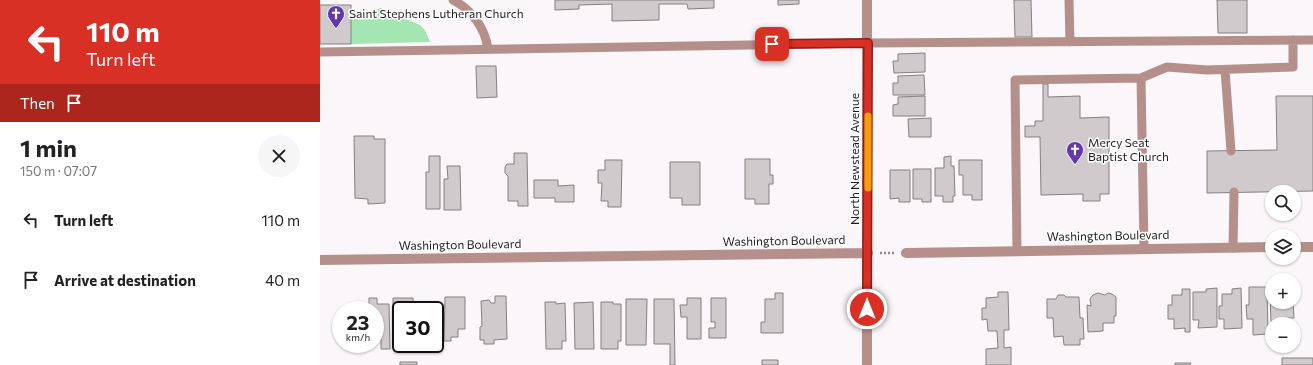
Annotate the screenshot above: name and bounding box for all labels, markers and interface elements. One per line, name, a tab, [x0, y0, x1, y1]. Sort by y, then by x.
church icon: Saint Stephens Lutheran Church	[326, 4, 346, 29]
place label: Saint Stephens Lutheran Church	[349, 6, 524, 20]
text: 110 m	[86, 14, 160, 48]
icon: left	[20, 16, 72, 68]
pin	[755, 27, 789, 61]
icon: arrive	[761, 33, 783, 55]
text: Turn left	[86, 48, 155, 70]
icon: arrive	[63, 92, 85, 114]
street label: North Newstead Avenue	[847, 93, 861, 225]
text: Then	[20, 94, 55, 112]
text: 1 min	[20, 133, 77, 162]
button: close	[258, 135, 300, 177]
place label: Mercy Seat Baptist Church	[1088, 135, 1169, 163]
church icon: Mercy Seat Baptist Church	[1065, 140, 1085, 165]
text: 150 m · 07:07	[20, 163, 97, 179]
map controls	[1265, 185, 1301, 353]
button: search	[1265, 185, 1301, 221]
icon: left	[20, 209, 42, 231]
text: Turn left	[54, 211, 113, 229]
text: 110 m	[261, 211, 300, 229]
street label: Washington Boulevard	[1047, 227, 1169, 243]
button: layers	[1265, 229, 1301, 265]
street label: Washington Boulevard	[723, 232, 845, 248]
street label: Washington Boulevard	[399, 236, 521, 252]
icon: arrive	[20, 269, 42, 291]
text: Arrive at destination	[54, 271, 196, 289]
text: 40 m	[265, 271, 300, 289]
button: +	[1265, 273, 1301, 309]
position arrow	[846, 288, 888, 330]
speed limit sign: 30	[392, 301, 444, 353]
text: 23	[346, 310, 370, 334]
button: −	[1265, 317, 1301, 353]
text: km/h	[346, 331, 370, 343]

